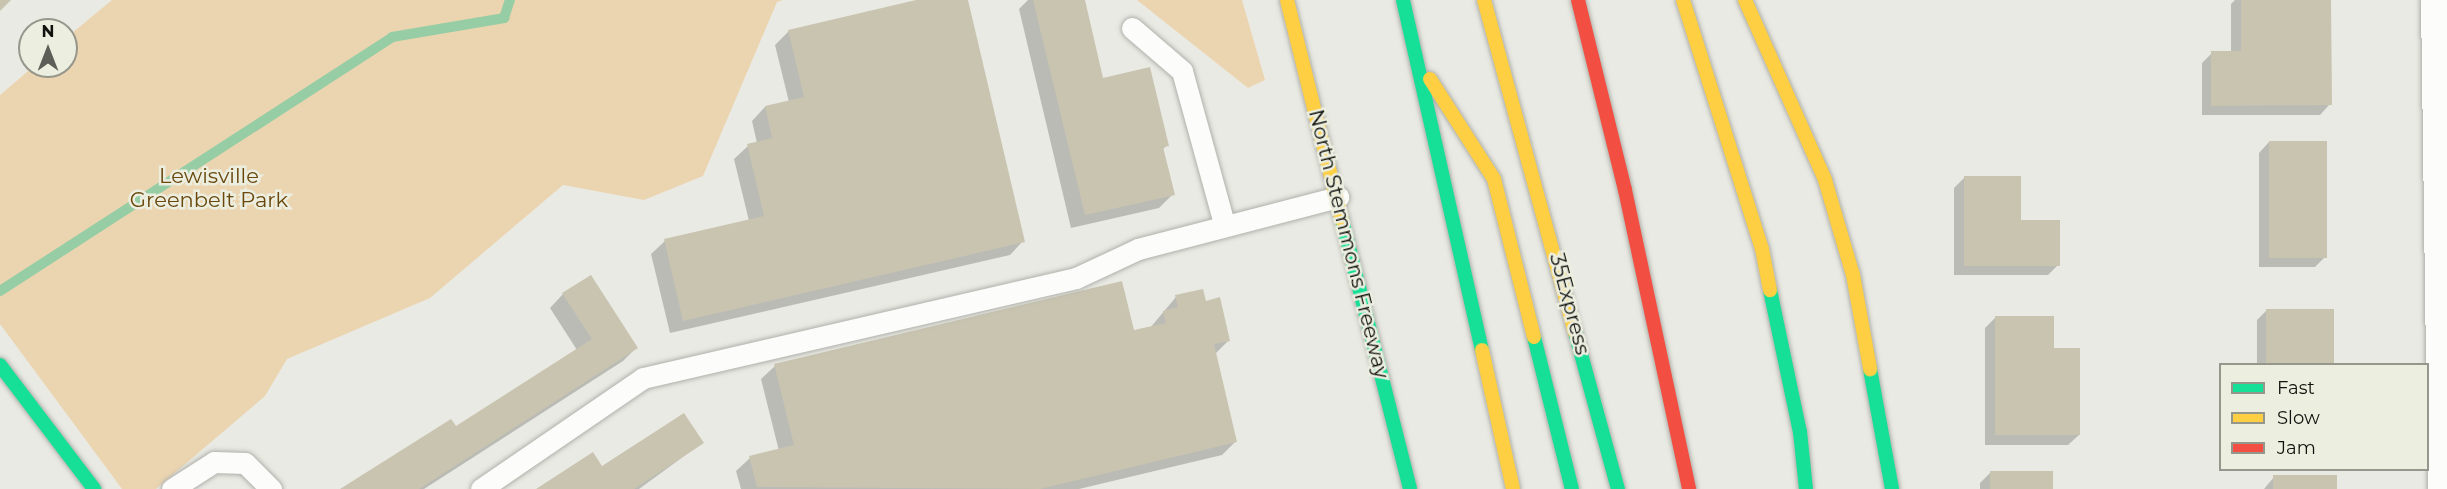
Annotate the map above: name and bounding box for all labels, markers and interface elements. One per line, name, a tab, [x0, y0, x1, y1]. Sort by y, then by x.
north arrow	[18, 18, 78, 78]
text: N	[42, 22, 54, 41]
street label: North Stemmons Freeway	[1303, 107, 1395, 381]
park label: Lewisville Greenbelt Park	[130, 163, 288, 213]
street label: 35Express	[1544, 250, 1596, 358]
legend	[2219, 363, 2429, 471]
text: Fast	[2277, 377, 2315, 399]
text: Slow	[2277, 407, 2320, 429]
text: Jam	[2277, 437, 2316, 459]

